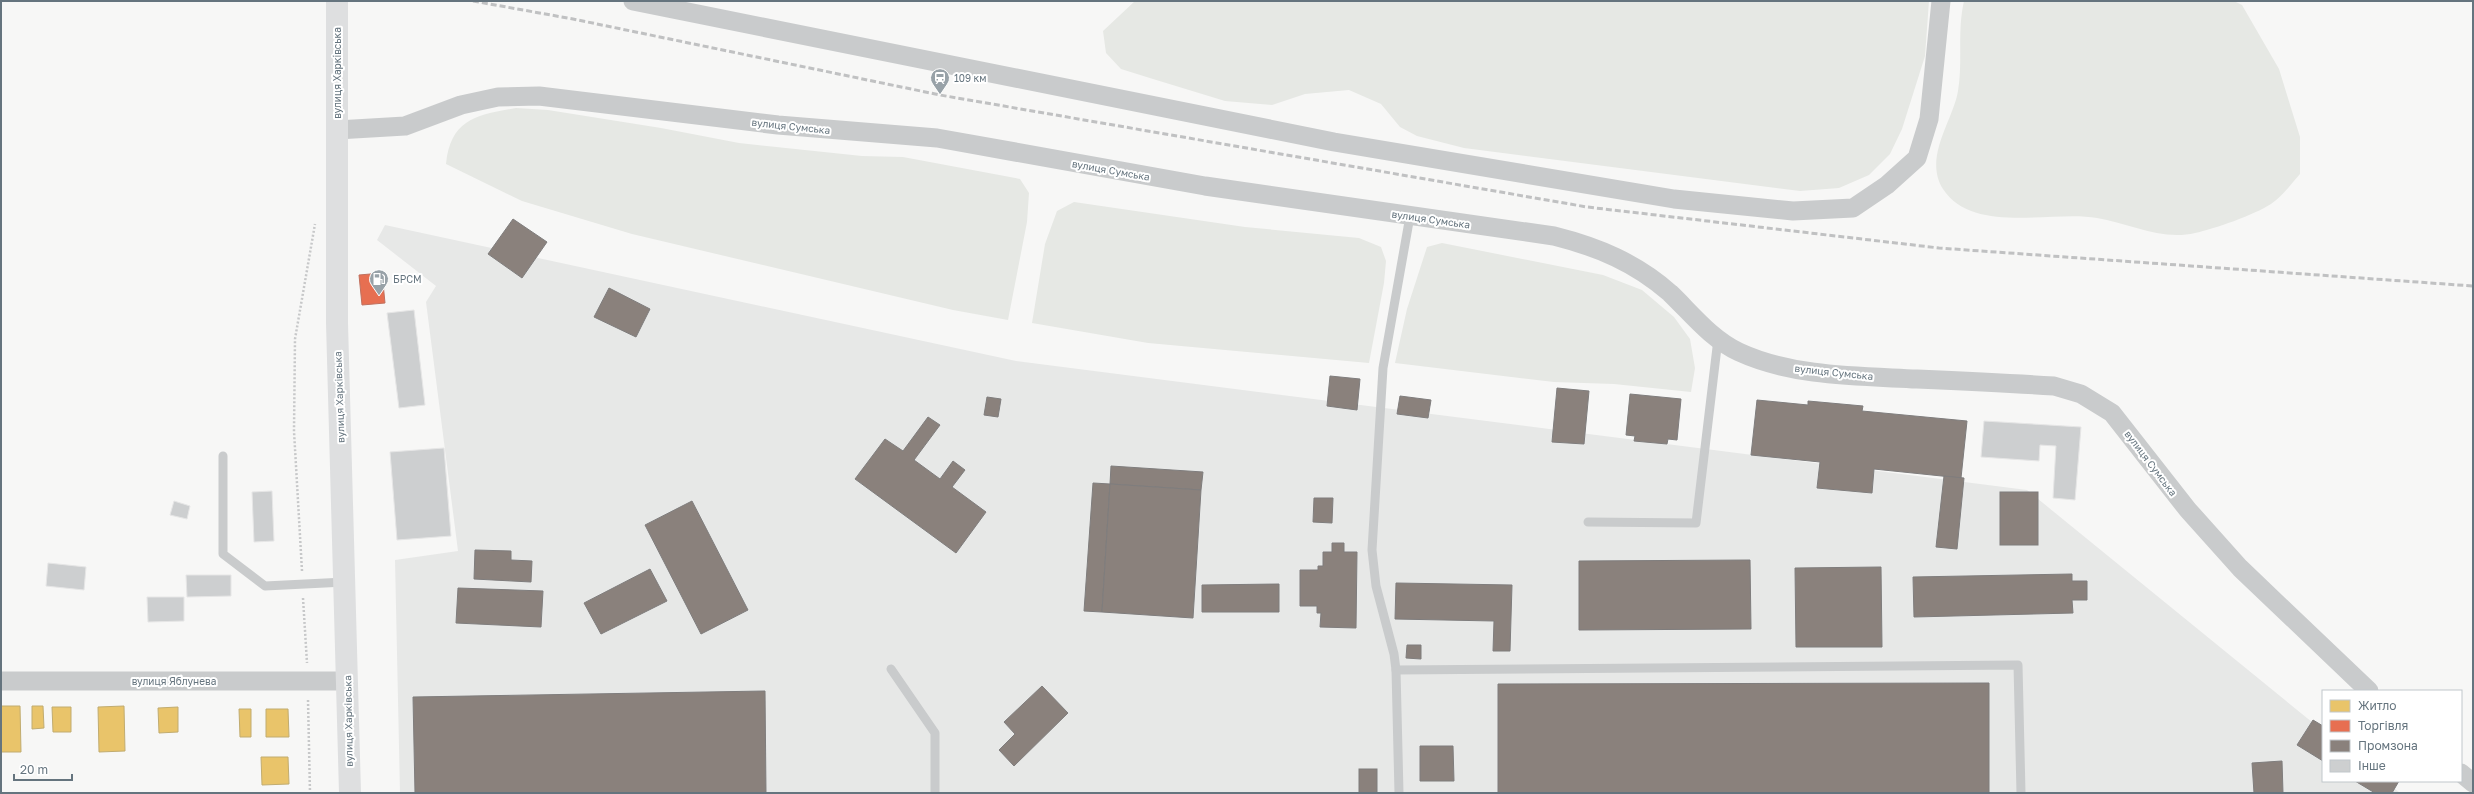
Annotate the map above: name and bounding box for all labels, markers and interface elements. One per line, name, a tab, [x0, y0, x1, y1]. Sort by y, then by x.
street label: вулиця Харківська	[331, 27, 343, 119]
station icon: 109 км	[929, 67, 951, 95]
place label: 109 км	[954, 72, 987, 84]
street label: вулиця Сумська	[751, 116, 831, 136]
street label: вулиця Сумська	[1071, 157, 1151, 183]
street label: вулиця Сумська	[1391, 208, 1471, 230]
fuel station icon: БРСМ	[368, 268, 390, 296]
place label: БРСМ	[393, 273, 422, 285]
street label: вулиця Харківська	[331, 351, 347, 443]
street label: вулиця Сумська	[1794, 362, 1874, 382]
street label: вулиця Сумська	[2122, 428, 2180, 498]
street label: вулиця Яблунева	[132, 675, 216, 687]
street label: вулиця Харківська	[341, 675, 355, 767]
legend	[2322, 690, 2462, 782]
text: Житло	[2358, 698, 2396, 713]
text: Торгівля	[2358, 718, 2408, 733]
text: Промзона	[2358, 738, 2418, 753]
scale bar	[14, 756, 72, 782]
text: Інше	[2358, 758, 2386, 773]
text: 20 m	[20, 762, 48, 777]

